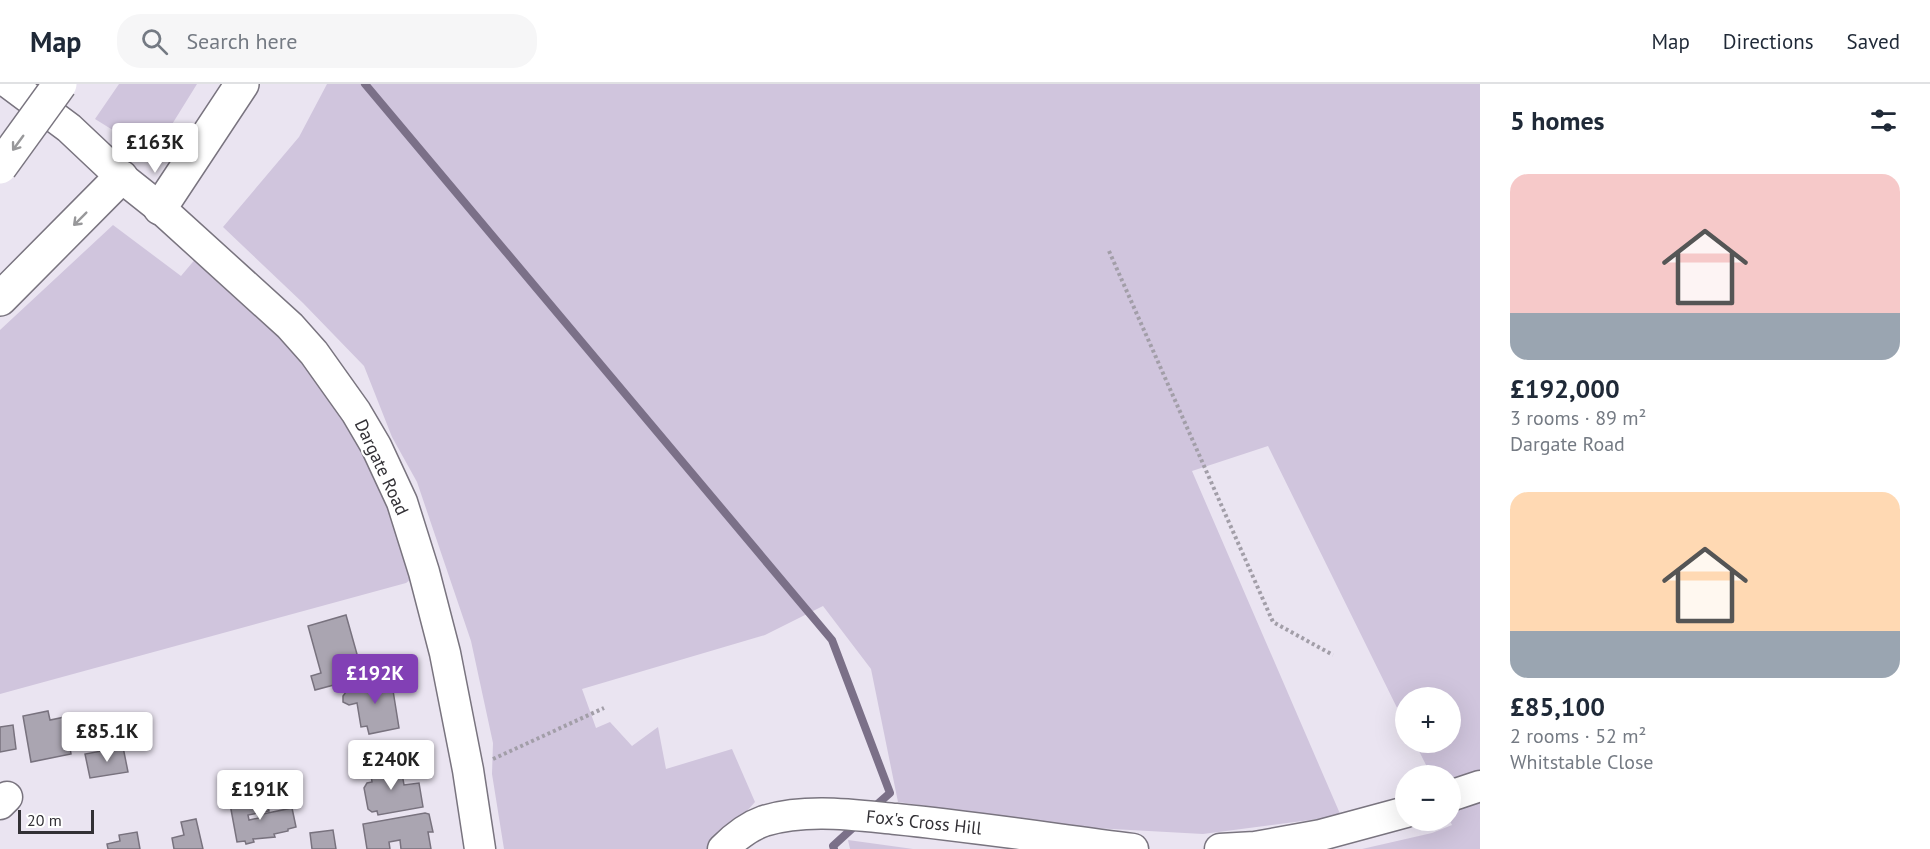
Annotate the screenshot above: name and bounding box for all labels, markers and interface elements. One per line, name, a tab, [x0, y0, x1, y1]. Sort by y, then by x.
search box	[117, 14, 537, 68]
text: Map	[30, 23, 81, 60]
icon: search	[138, 25, 171, 58]
text: Search here	[186, 27, 297, 55]
text: Map	[1651, 28, 1690, 55]
text: Directions	[1723, 28, 1814, 55]
text: Saved	[1847, 28, 1900, 55]
text: 5 homes	[1510, 104, 1605, 137]
icon: filters	[1867, 104, 1900, 137]
pin: £163K	[113, 123, 197, 174]
text: £163K	[126, 129, 184, 155]
one-way arrow	[12, 134, 24, 150]
one-way arrow	[72, 211, 87, 226]
icon: home	[1651, 213, 1759, 321]
text: £192,000	[1510, 372, 1620, 405]
text: 3 rooms · 89 m²	[1510, 405, 1646, 431]
street label: Dargate Road	[350, 415, 414, 519]
text: Dargate Road	[1510, 431, 1625, 457]
icon: home	[1651, 531, 1759, 639]
pin: £192K	[333, 654, 417, 705]
text: £192K	[346, 660, 404, 686]
map controls	[1395, 687, 1461, 831]
button: +	[1395, 687, 1461, 753]
text: £85,100	[1510, 690, 1605, 723]
pin: £85.1K	[58, 712, 156, 763]
text: £85.1K	[76, 718, 138, 744]
text: 2 rooms · 52 m²	[1510, 723, 1646, 749]
pin: £240K	[349, 740, 433, 791]
text: £240K	[362, 746, 420, 772]
text: Whitstable Close	[1510, 749, 1653, 775]
button: −	[1395, 765, 1461, 831]
pin: £191K	[218, 770, 302, 821]
text: £191K	[231, 776, 289, 802]
street label: Fox's Cross Hill	[865, 804, 984, 840]
scale bar	[18, 807, 94, 834]
text: 20 m	[27, 810, 62, 830]

